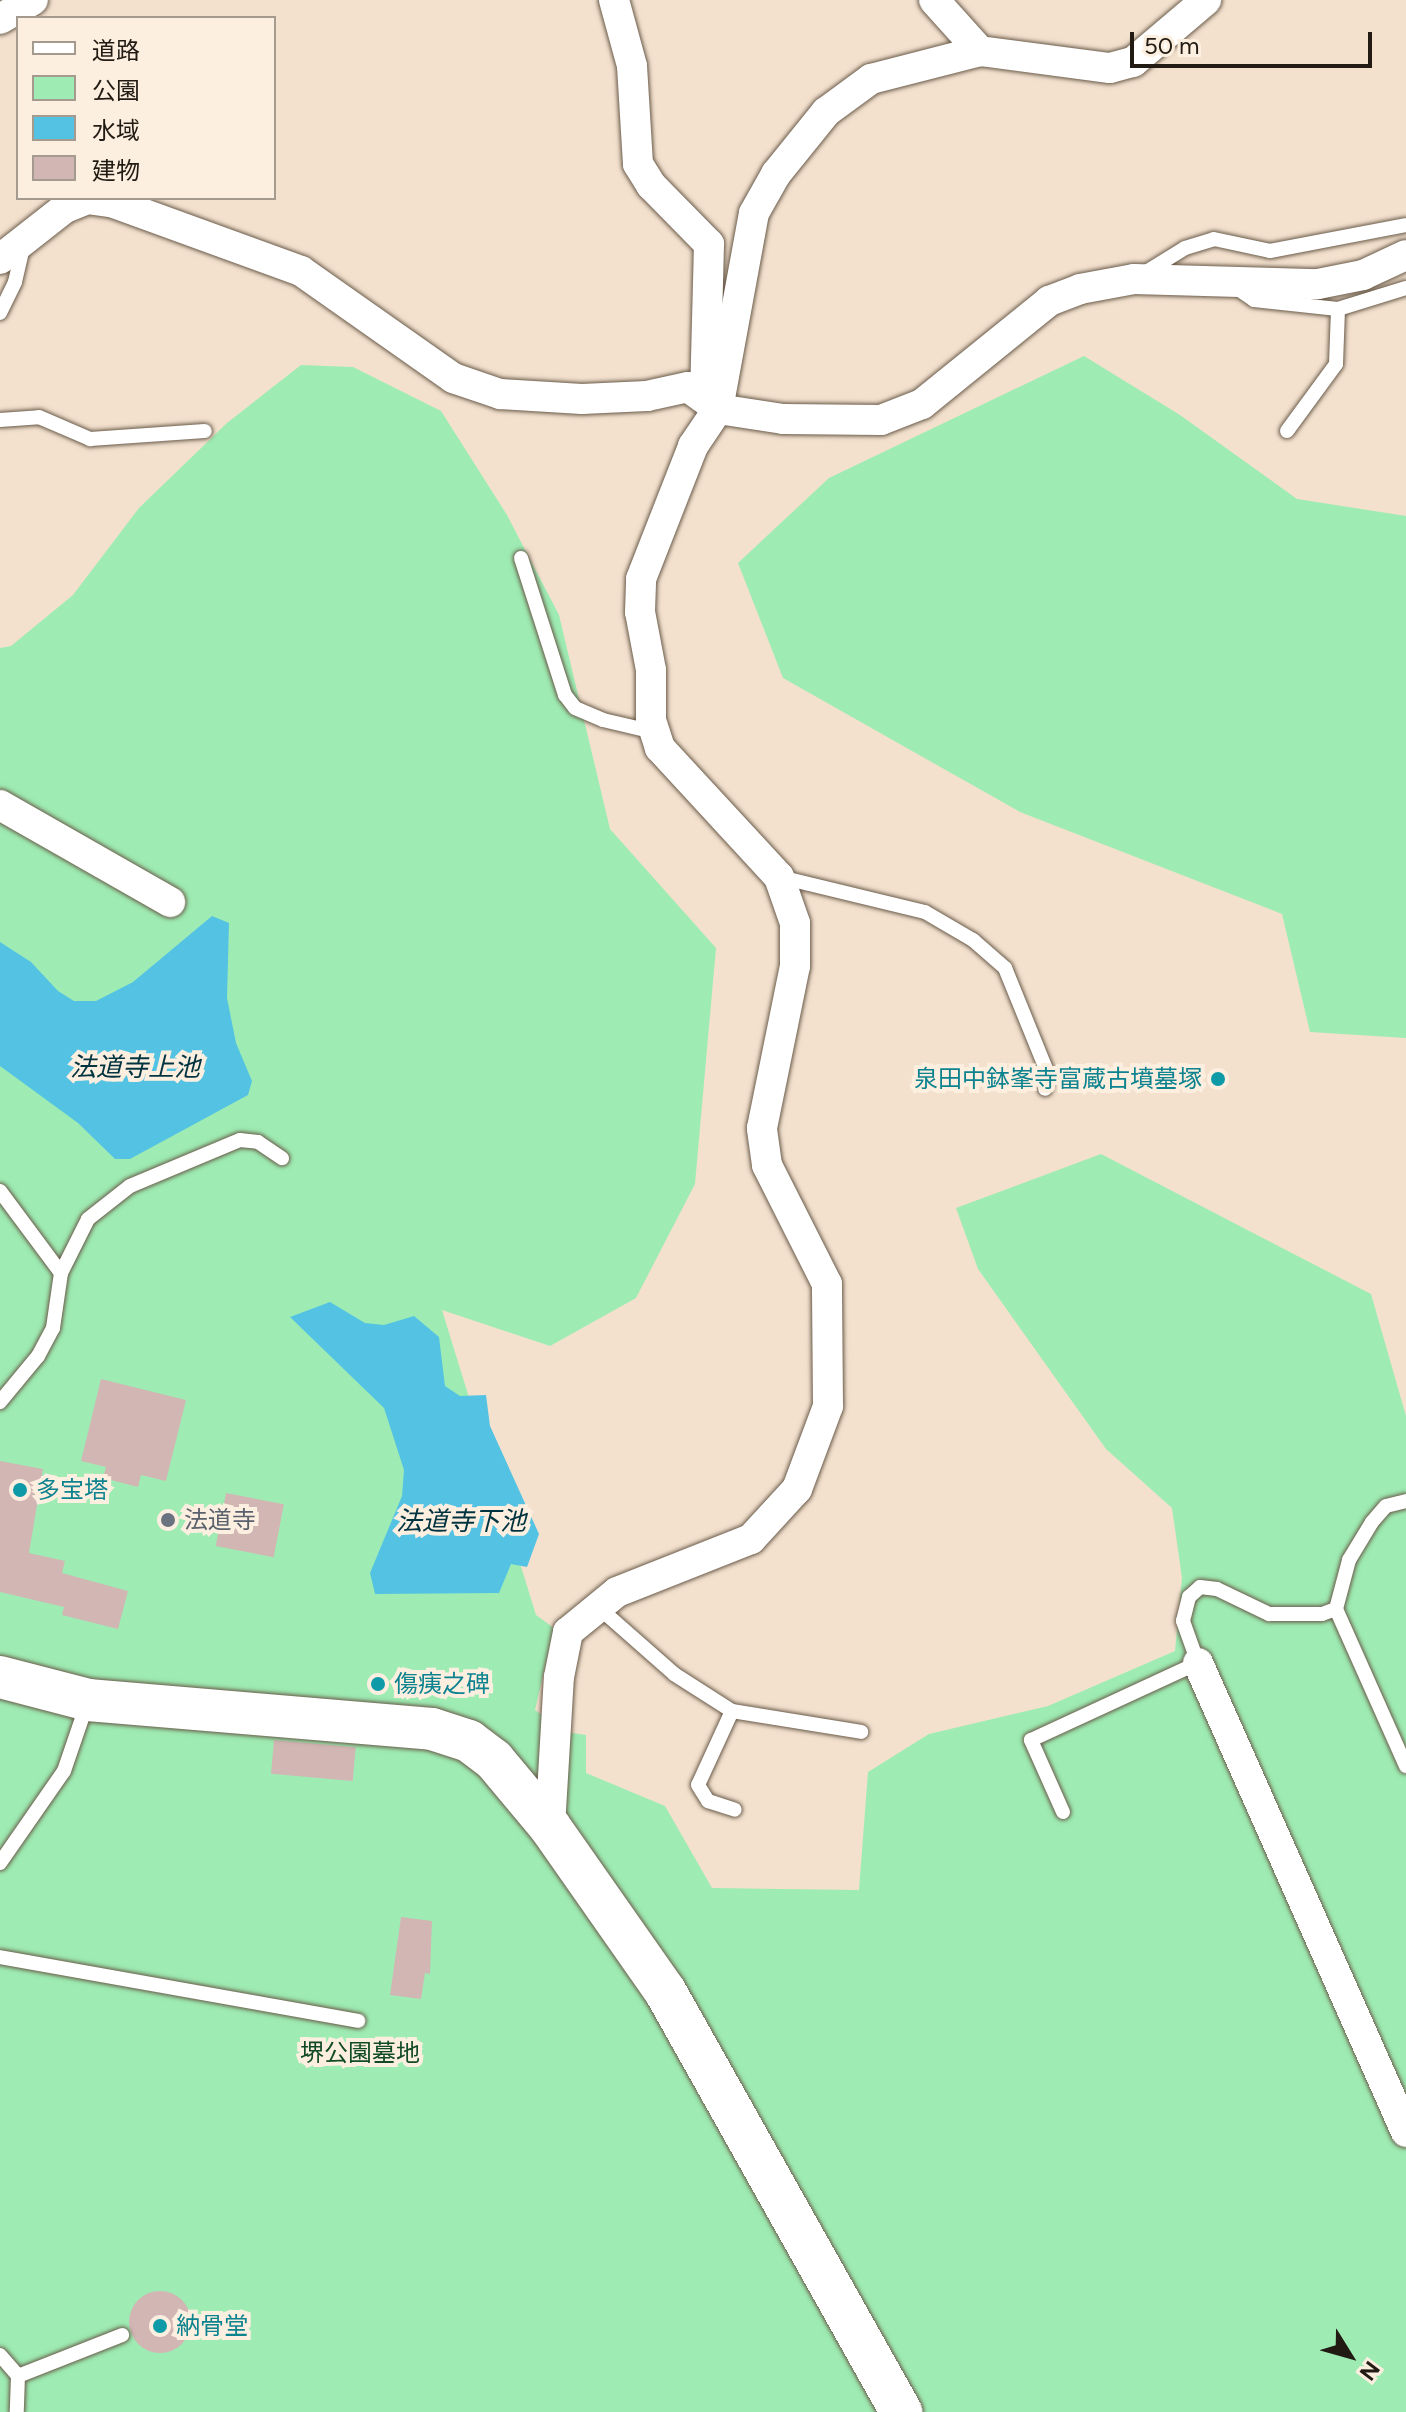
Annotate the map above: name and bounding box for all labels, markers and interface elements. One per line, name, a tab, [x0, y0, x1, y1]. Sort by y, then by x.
legend	[16, 16, 276, 200]
scale bar	[1134, 16, 1376, 66]
text: 50 m	[1144, 31, 1200, 60]
text: 道路	[92, 36, 140, 65]
text: 公園	[92, 76, 140, 105]
text: 水域	[92, 116, 140, 145]
text: 建物	[92, 156, 140, 185]
water label: 法道寺上池	[70, 1052, 200, 1084]
place label: 泉田中鉢峯寺富蔵古墳墓塚	[914, 1065, 1202, 1093]
marker: 泉田中鉢峯寺富蔵古墳墓塚	[1209, 1070, 1227, 1088]
place label: 多宝塔	[36, 1476, 108, 1504]
marker: 多宝塔	[11, 1481, 29, 1499]
place label: 法道寺	[184, 1506, 256, 1534]
water label: 法道寺下池	[396, 1506, 526, 1538]
marker: 法道寺	[159, 1511, 177, 1529]
place label: 傷痍之碑	[394, 1670, 490, 1698]
marker: 傷痍之碑	[369, 1675, 387, 1693]
park label: 堺公園墓地	[300, 2039, 420, 2067]
place label: 納骨堂	[176, 2312, 248, 2340]
north arrow	[1310, 2316, 1390, 2396]
marker: 納骨堂	[151, 2317, 169, 2335]
text: N	[1354, 2356, 1385, 2386]

